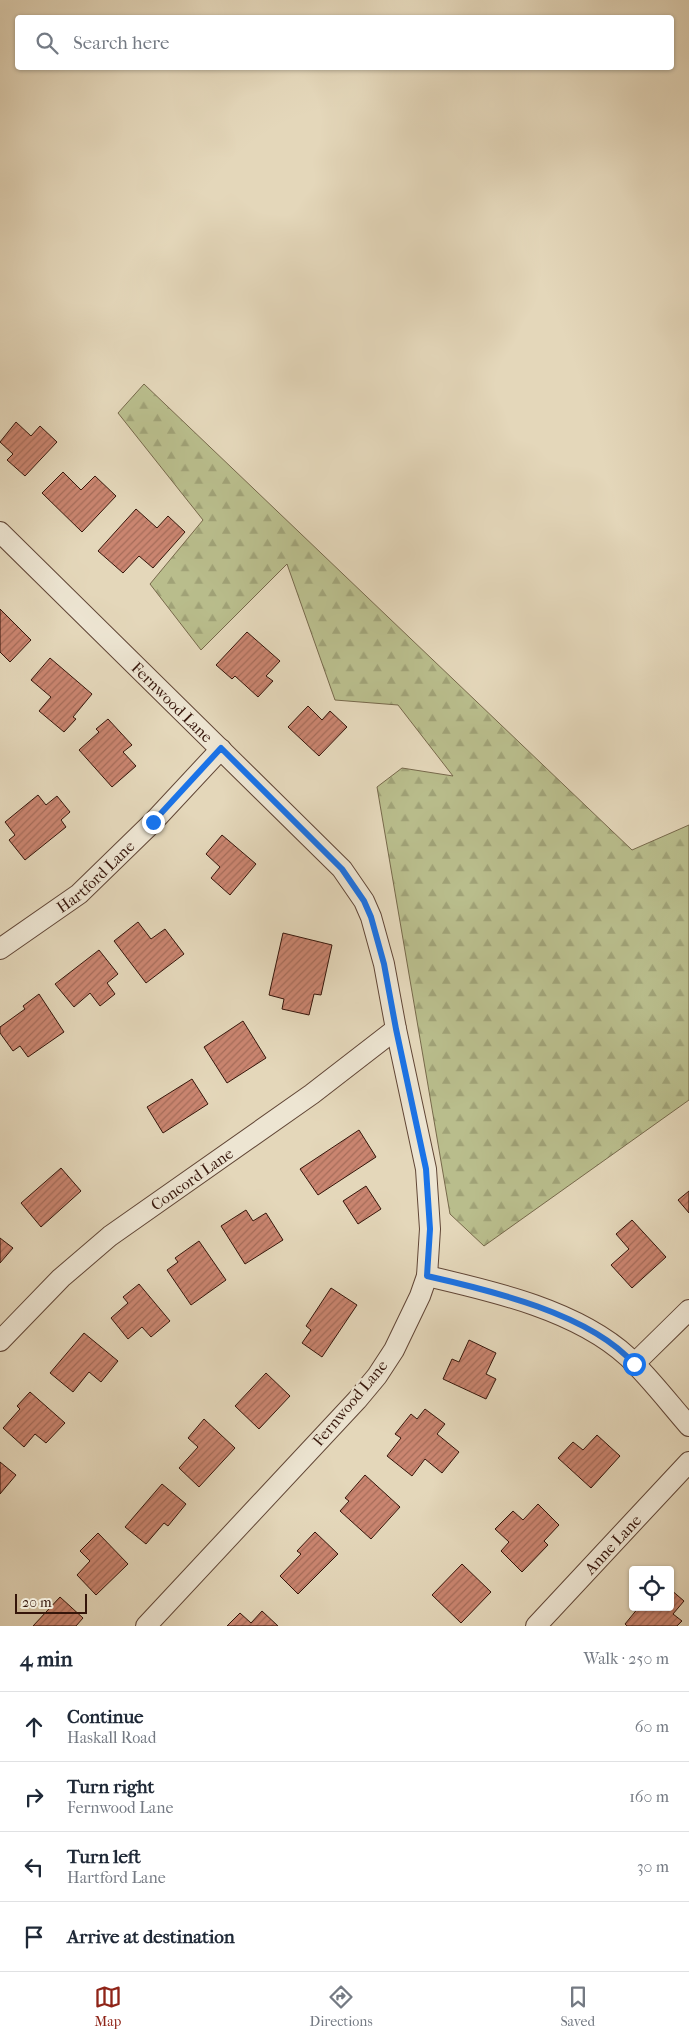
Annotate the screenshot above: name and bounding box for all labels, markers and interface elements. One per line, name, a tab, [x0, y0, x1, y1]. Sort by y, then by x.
search box	[15, 15, 674, 70]
icon: search	[33, 29, 61, 57]
text: Search here	[73, 32, 169, 54]
street label: Fernwood Lane	[128, 658, 217, 746]
route end	[142, 811, 165, 834]
street label: Hartford Lane	[53, 836, 138, 916]
street label: Concord Lane	[147, 1143, 236, 1214]
route start	[623, 1353, 646, 1376]
street label: Fernwood Lane	[309, 1356, 392, 1450]
street label: Anne Lane	[579, 1510, 645, 1579]
map controls	[629, 1566, 674, 1611]
button: locate	[629, 1566, 674, 1611]
scale bar	[15, 1591, 88, 1614]
text: 20 m	[22, 1594, 52, 1611]
text: 4 min	[20, 1647, 73, 1671]
text: Walk · 250 m	[584, 1649, 669, 1668]
text: Continue	[67, 1706, 143, 1728]
icon: ahead	[20, 1713, 48, 1741]
text: 60 m	[635, 1717, 669, 1736]
text: Haskall Road	[67, 1728, 156, 1747]
text: Turn right	[67, 1776, 154, 1798]
icon: right	[20, 1783, 48, 1811]
text: 160 m	[629, 1787, 669, 1806]
text: Fernwood Lane	[67, 1798, 173, 1817]
text: Turn left	[67, 1846, 141, 1868]
icon: left	[20, 1853, 48, 1881]
text: 30 m	[637, 1857, 669, 1876]
text: Hartford Lane	[67, 1868, 166, 1887]
icon: arrive	[20, 1923, 48, 1951]
text: Arrive at destination	[67, 1926, 235, 1948]
tab: Map	[94, 1983, 122, 2030]
tab: Directions	[310, 1983, 373, 2030]
tab: Saved	[560, 1983, 595, 2030]

